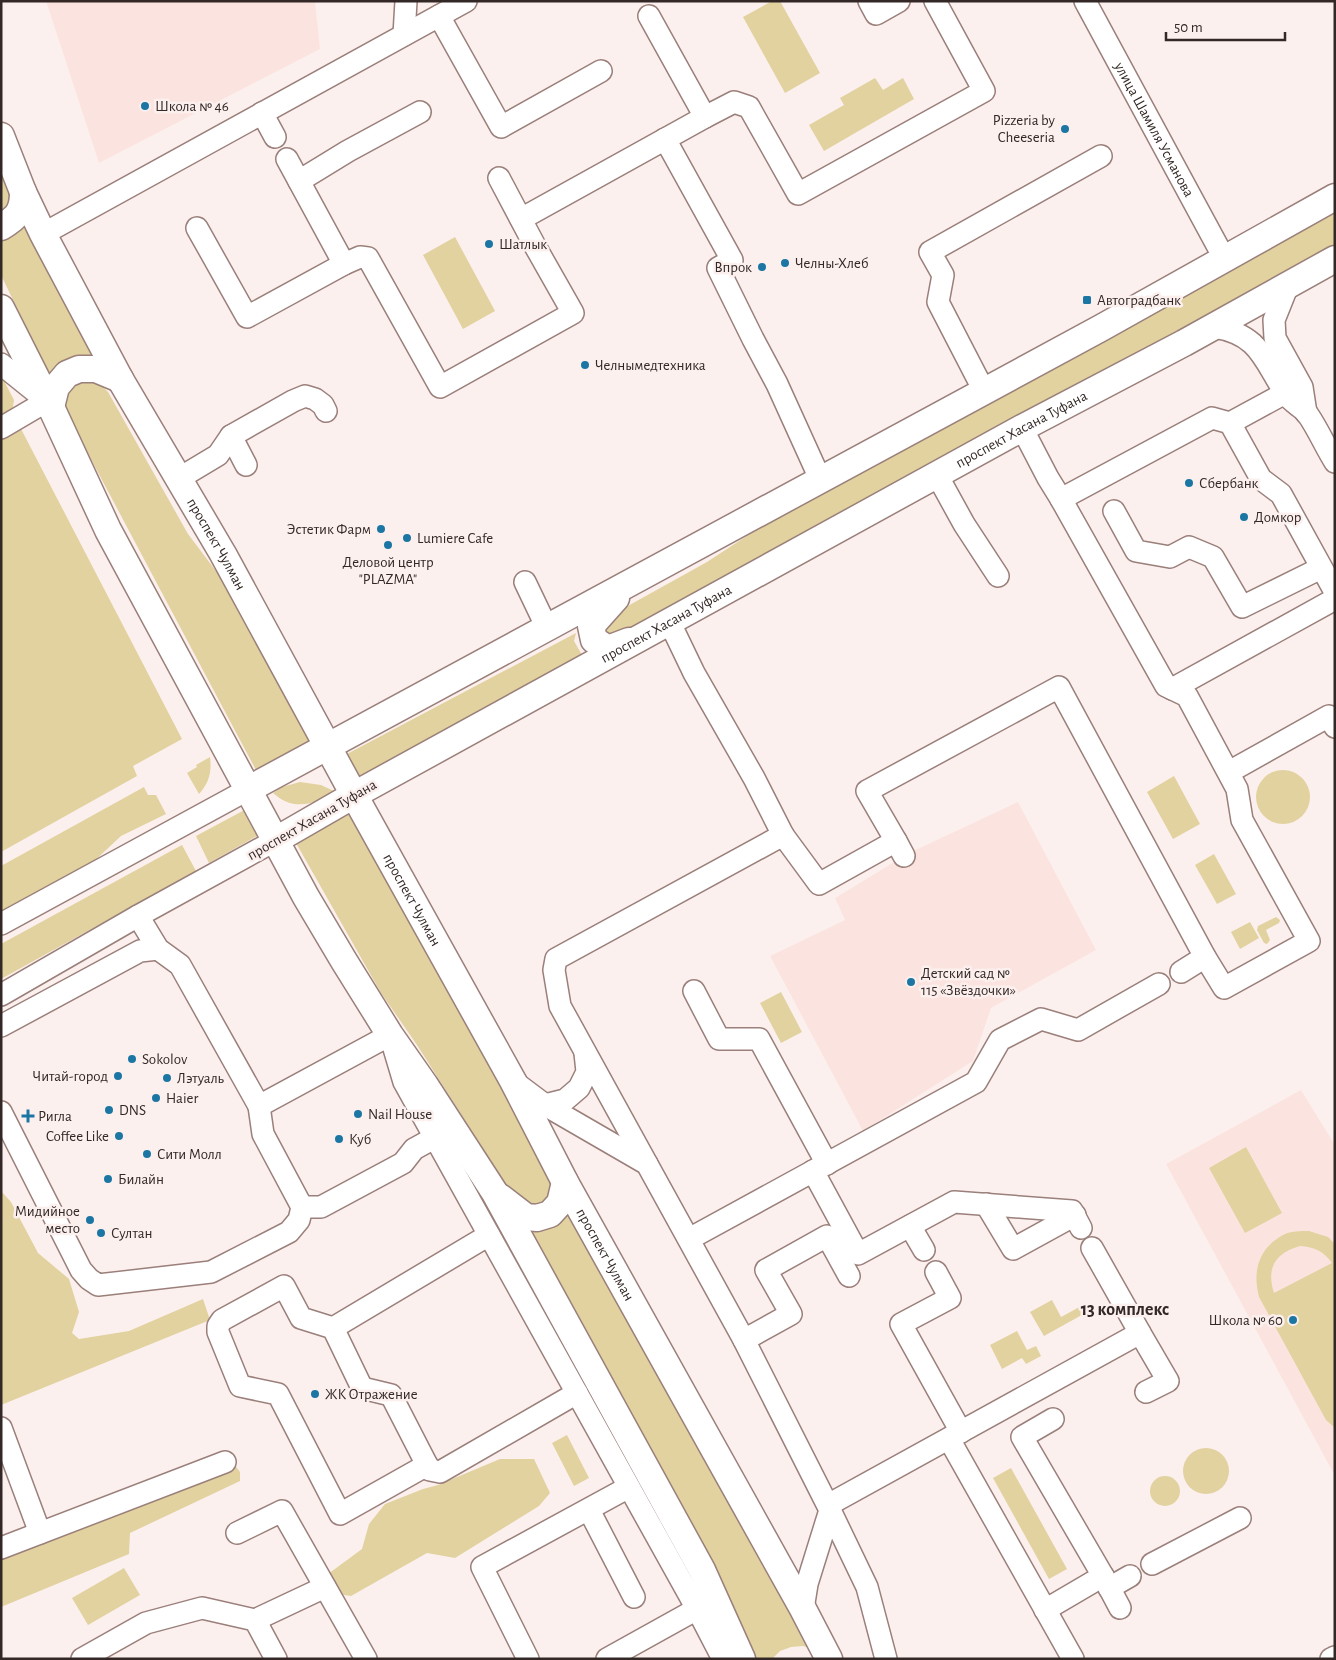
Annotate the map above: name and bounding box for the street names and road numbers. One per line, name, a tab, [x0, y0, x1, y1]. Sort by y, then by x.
street label: улица Шамиля Усманова	[1112, 59, 1197, 199]
street label: проспект Хасана Туфана	[953, 388, 1089, 470]
street label: проспект Чулман	[184, 495, 249, 593]
street label: проспект Хасана Туфана	[598, 582, 734, 666]
street label: проспект Хасана Туфана	[245, 777, 379, 863]
street label: проспект Чулман	[380, 851, 444, 949]
street label: проспект Чулман	[574, 1206, 637, 1303]

